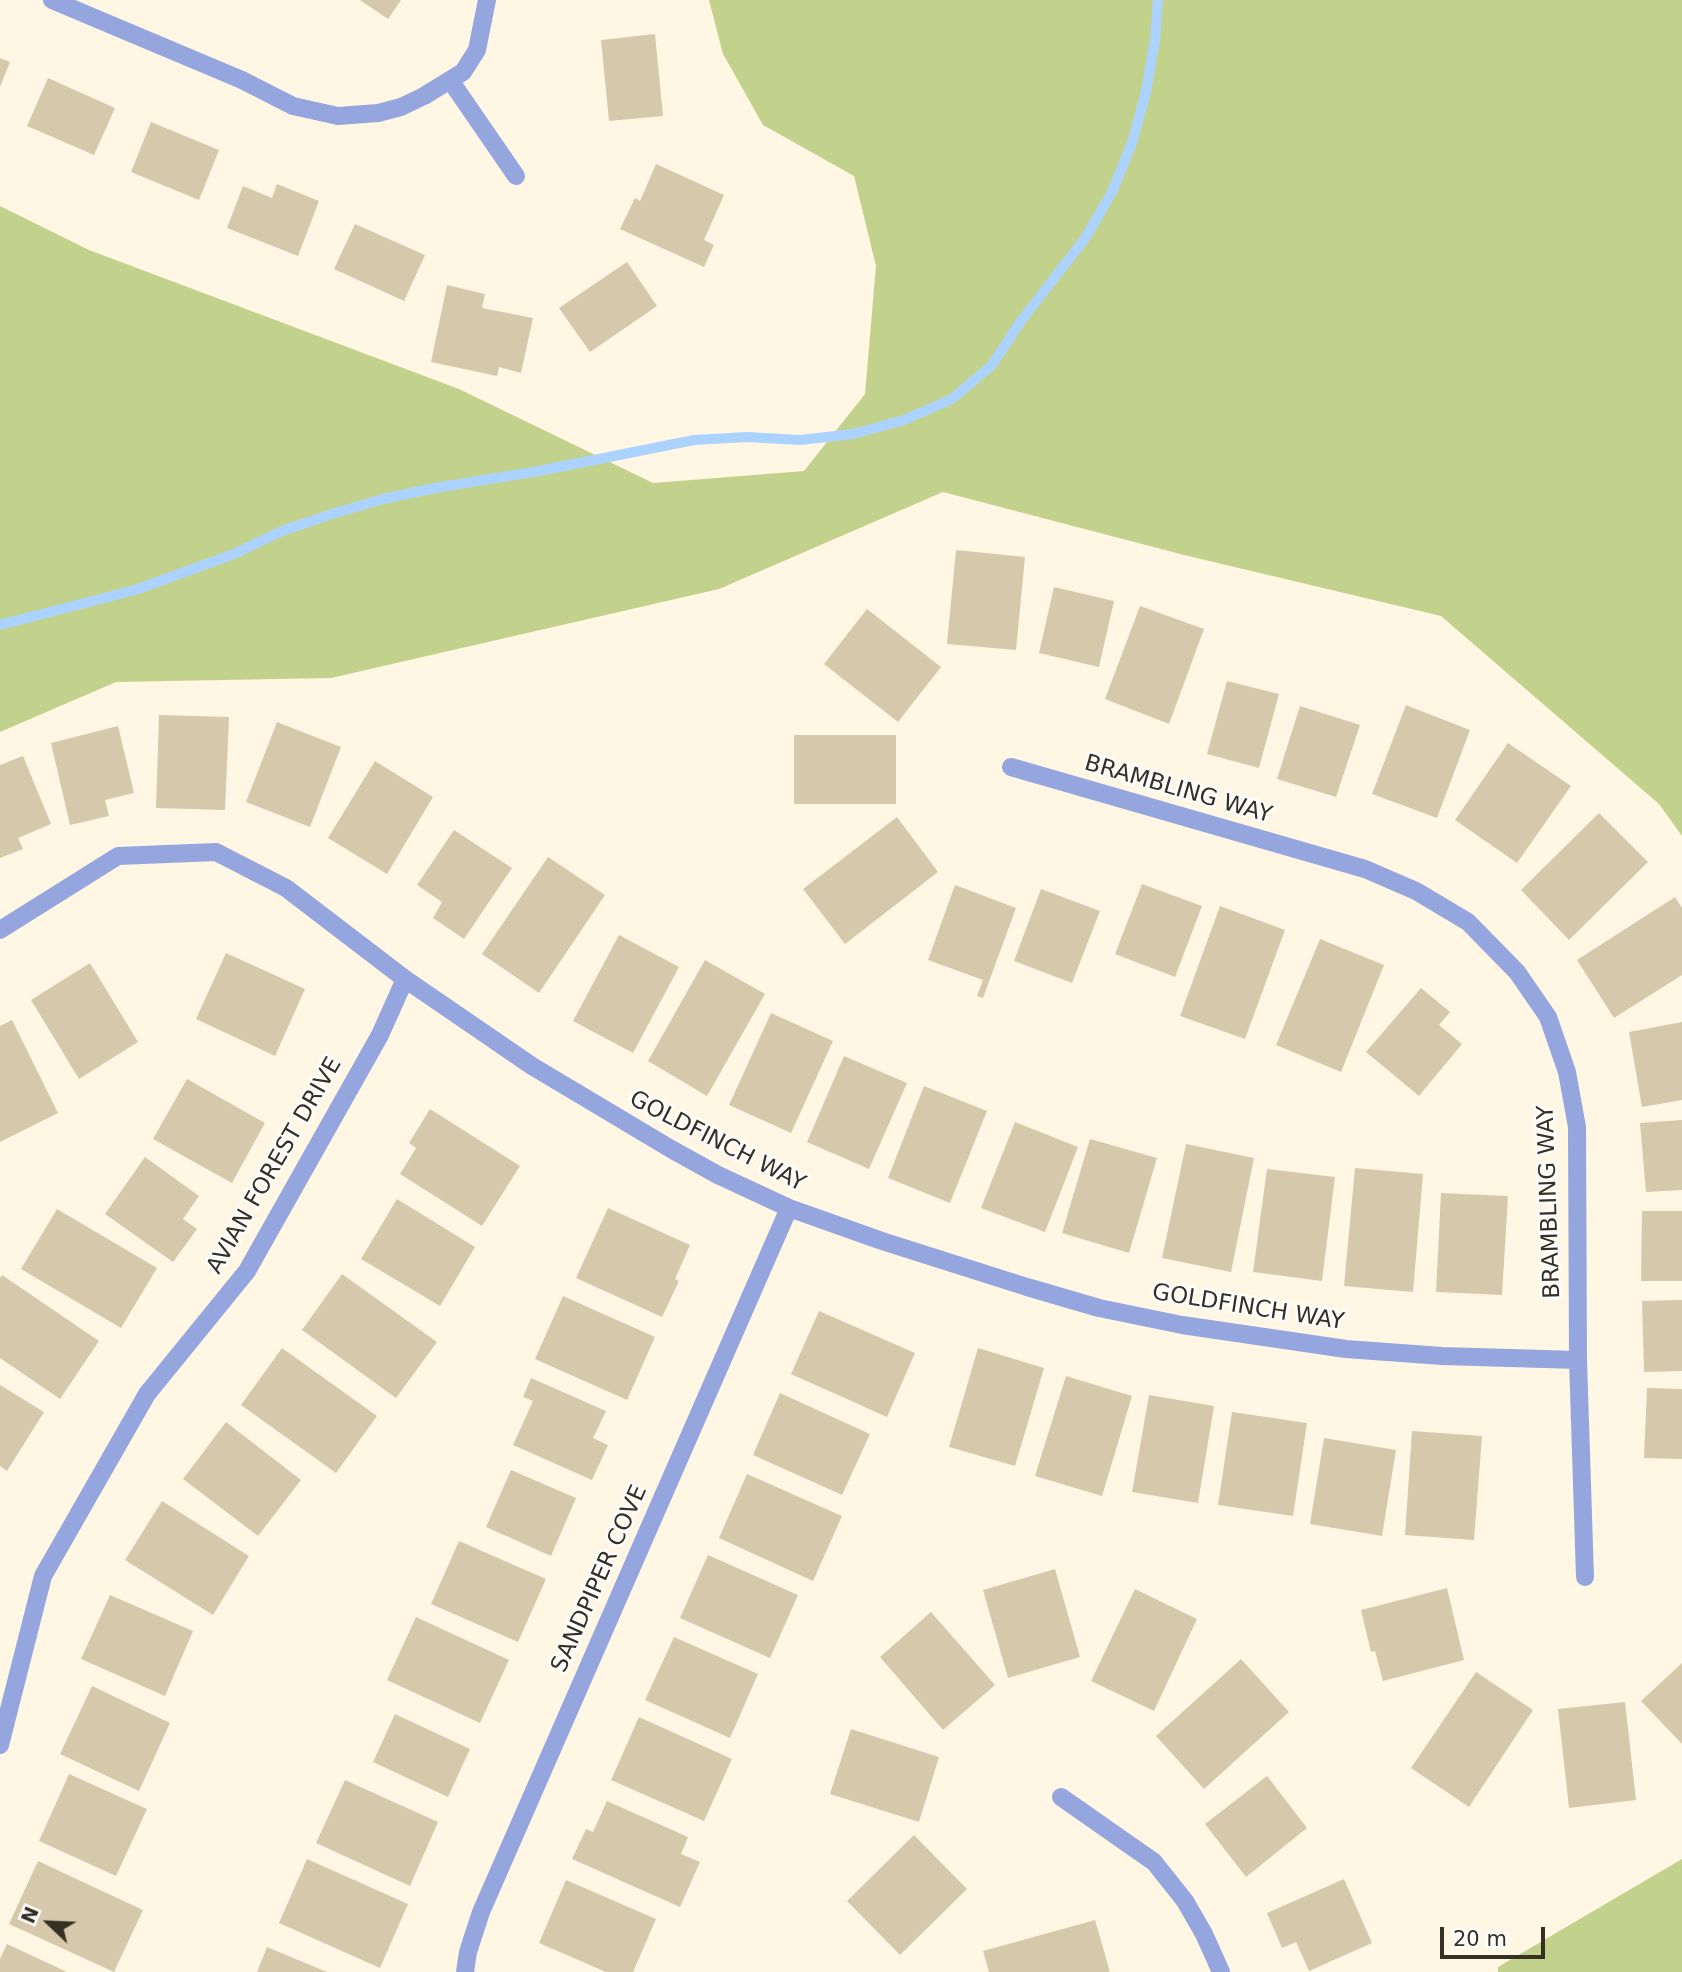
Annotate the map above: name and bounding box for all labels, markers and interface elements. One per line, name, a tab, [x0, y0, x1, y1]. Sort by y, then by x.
street label: BRAMBLING WAY	[1081, 750, 1275, 830]
street label: AVIAN FOREST DRIVE	[202, 1053, 348, 1279]
street label: GOLDFINCH WAY	[624, 1086, 810, 1198]
street label: BRAMBLING WAY	[1533, 1105, 1567, 1299]
street label: GOLDFINCH WAY	[1150, 1279, 1346, 1337]
street label: SANDPIPER COVE	[546, 1481, 654, 1677]
north arrow	[14, 1888, 84, 1958]
text: N	[16, 1903, 43, 1926]
scale bar	[1444, 1912, 1549, 1956]
text: 20 m	[1453, 1927, 1507, 1951]

